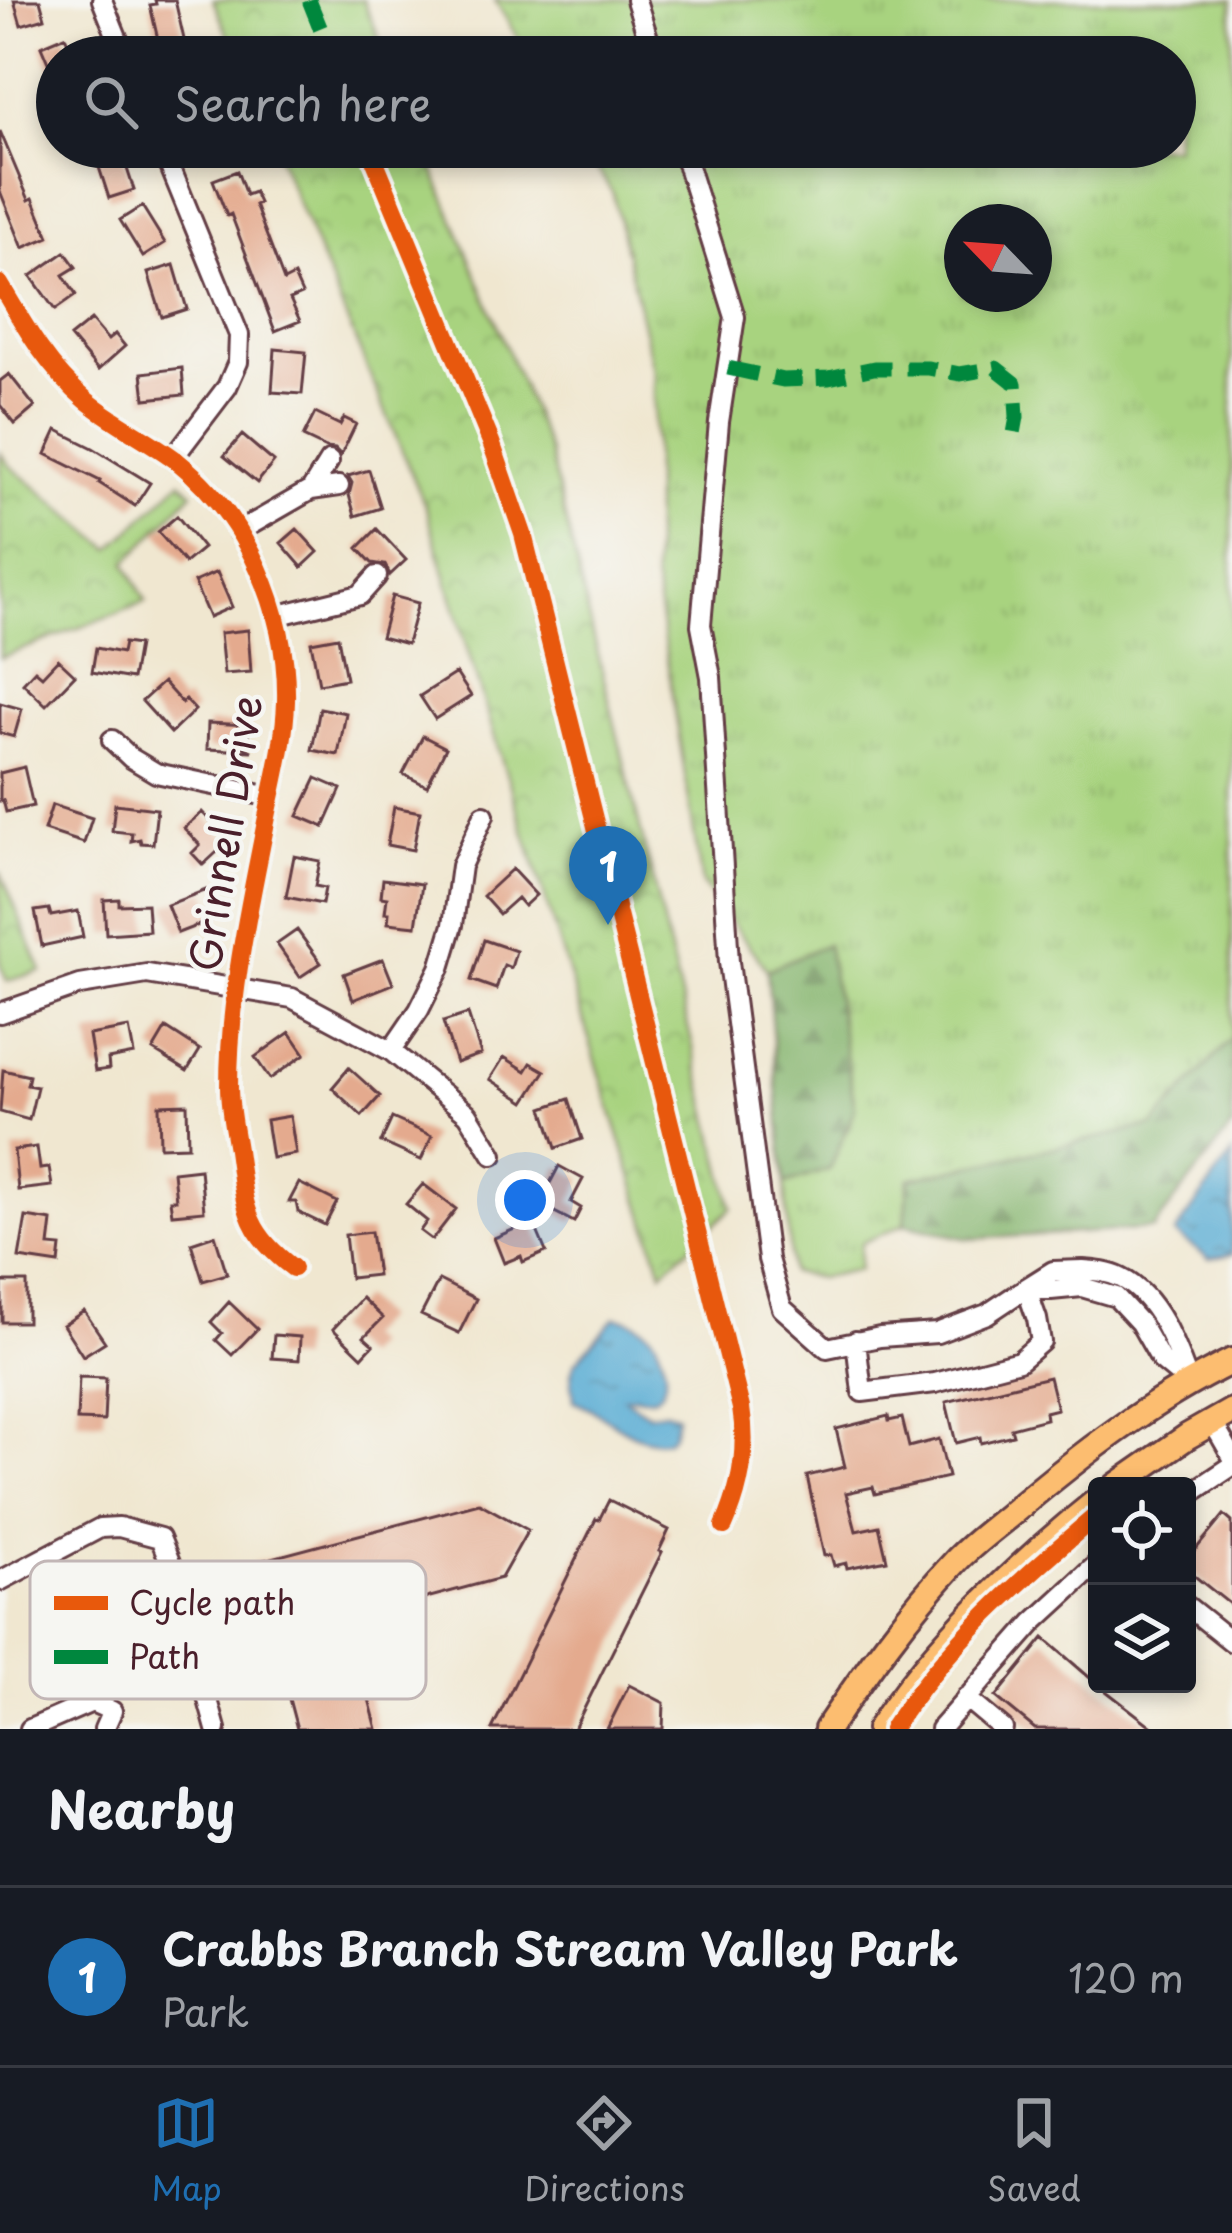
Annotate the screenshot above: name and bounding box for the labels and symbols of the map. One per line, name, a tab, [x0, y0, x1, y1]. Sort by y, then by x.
north arrow	[944, 204, 1052, 312]
street label: Grinnell Drive	[171, 690, 277, 976]
pin: 1	[569, 826, 647, 925]
your location	[495, 1170, 555, 1230]
legend	[30, 1561, 426, 1699]
text: Cycle path	[129, 1576, 295, 1626]
text: Path	[129, 1630, 200, 1680]

